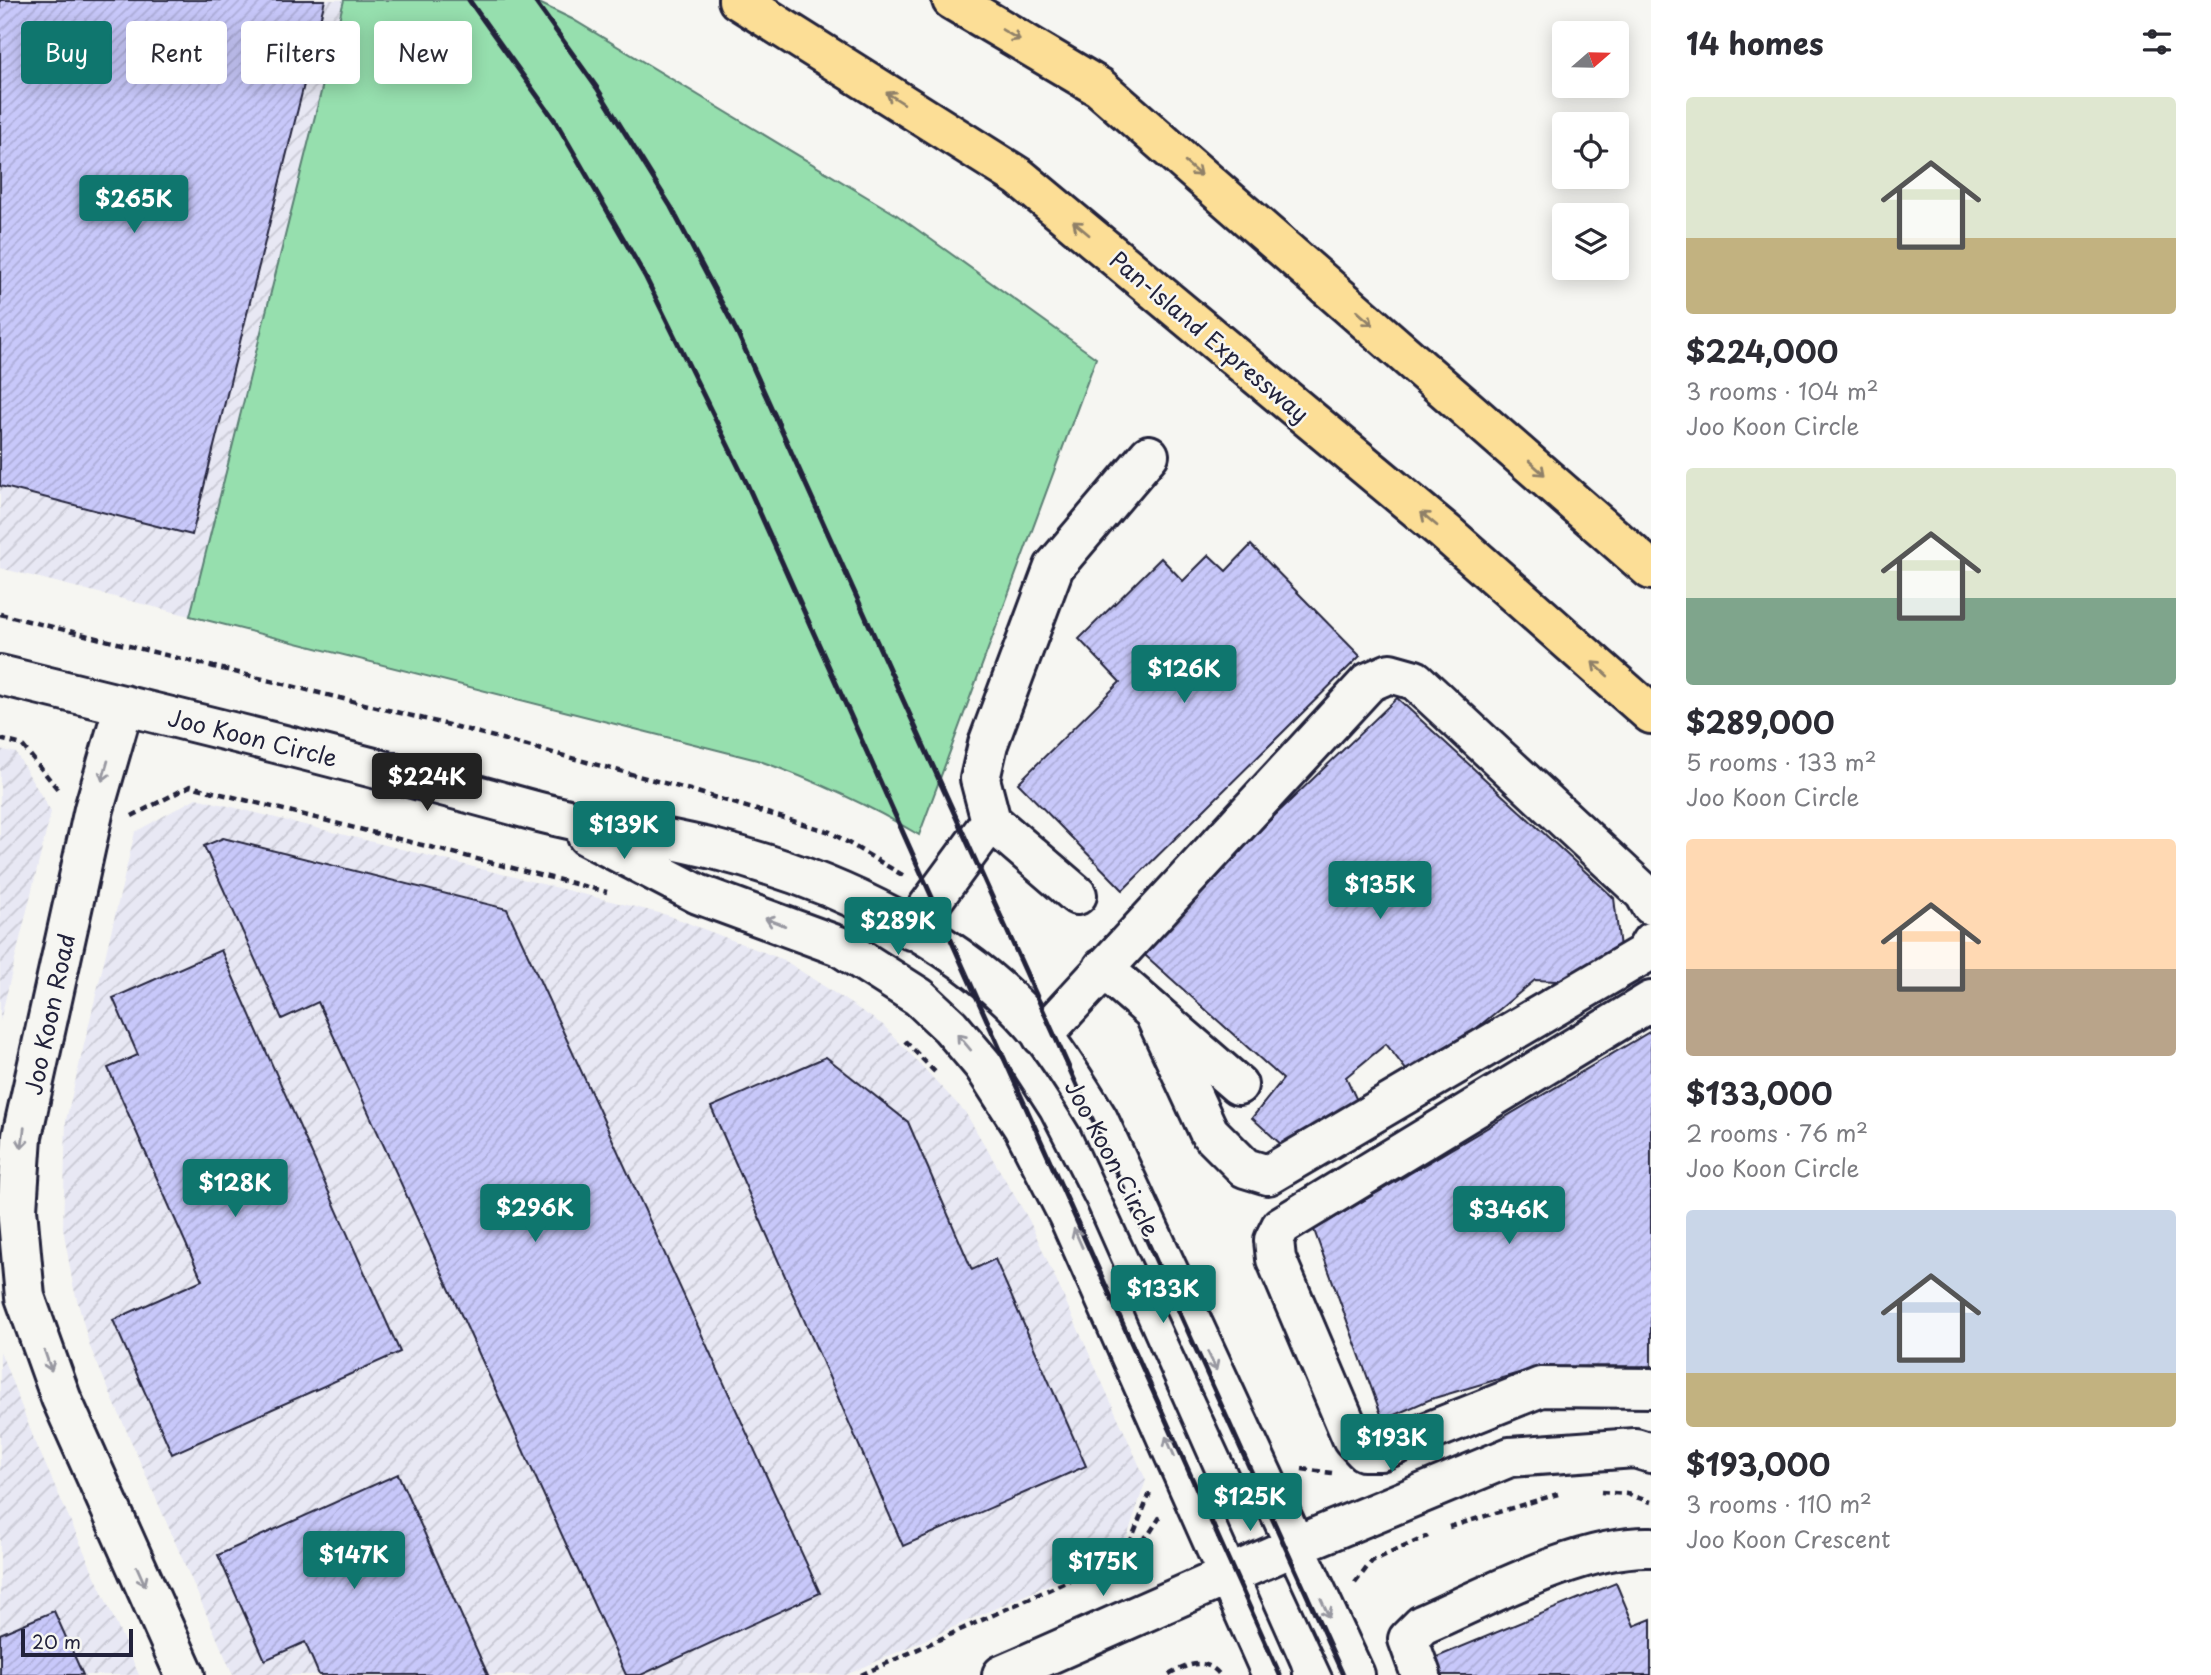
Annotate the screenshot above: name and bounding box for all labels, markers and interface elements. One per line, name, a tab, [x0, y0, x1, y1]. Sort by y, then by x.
text: 14 homes	[1686, 20, 1824, 65]
chip: Buy	[21, 21, 112, 84]
chip: Rent	[126, 21, 227, 84]
chip: Filters	[241, 21, 360, 84]
chip: New	[374, 21, 472, 84]
north arrow	[1552, 21, 1629, 98]
map controls	[1552, 21, 1629, 280]
icon: filters	[2138, 23, 2176, 61]
one-way arrow	[1000, 28, 1020, 42]
one-way arrow	[885, 91, 905, 105]
button: locate	[1552, 112, 1629, 189]
icon: home	[1868, 142, 1994, 268]
one-way arrow	[1184, 161, 1202, 177]
pin: $265K	[85, 176, 183, 235]
text: $265K	[95, 180, 173, 215]
button: layers	[1552, 203, 1629, 280]
one-way arrow	[1072, 220, 1090, 236]
street label: Pan-Island Expressway	[1103, 242, 1317, 430]
one-way arrow	[1356, 310, 1374, 326]
text: $224,000	[1686, 328, 1838, 373]
text: 3 rooms · 104 m²	[1686, 373, 1879, 408]
text: Joo Koon Circle	[1686, 408, 1859, 443]
one-way arrow	[1527, 460, 1545, 476]
one-way arrow	[1421, 511, 1439, 526]
icon: home	[1868, 513, 1994, 639]
pin: $126K	[1135, 646, 1233, 705]
text: $126K	[1147, 650, 1221, 685]
one-way arrow	[1591, 661, 1609, 677]
street label: Joo Koon Circle	[165, 699, 341, 775]
text: $289,000	[1686, 699, 1835, 744]
text: 5 rooms · 133 m²	[1686, 744, 1877, 779]
pin: $224K	[378, 754, 476, 813]
text: $224K	[388, 758, 466, 793]
one-way arrow	[98, 759, 111, 781]
text: Joo Koon Circle	[1686, 779, 1859, 814]
pin: $139K	[575, 802, 673, 861]
text: $139K	[589, 806, 659, 841]
pin: $135K	[1331, 862, 1429, 921]
text: $135K	[1344, 866, 1416, 901]
icon: home	[1868, 884, 1994, 1010]
pin: $289K	[849, 898, 947, 957]
text: $289K	[860, 902, 936, 937]
one-way arrow	[764, 915, 786, 928]
street label: Joo Koon Road	[15, 930, 83, 1098]
one-way arrow	[956, 1034, 972, 1052]
text: $133,000	[1686, 1070, 1833, 1115]
street label: Joo Koon Circle	[1057, 1073, 1169, 1243]
text: 2 rooms · 76 m²	[1686, 1115, 1868, 1150]
one-way arrow	[16, 1126, 29, 1149]
text: Joo Koon Circle	[1686, 1150, 1859, 1185]
pin: $128K	[186, 1160, 284, 1219]
text: $128K	[199, 1164, 271, 1199]
pin: $296K	[486, 1184, 584, 1244]
pin: $346K	[1460, 1186, 1558, 1246]
text: $296K	[496, 1189, 574, 1224]
text: $346K	[1469, 1191, 1549, 1226]
one-way arrow	[1071, 1228, 1084, 1249]
icon: home	[1868, 1255, 1994, 1381]
pin: $133K	[1114, 1266, 1212, 1325]
text: $133K	[1127, 1270, 1199, 1305]
one-way arrow	[42, 1350, 55, 1372]
one-way arrow	[1206, 1350, 1219, 1371]
pin: $193K	[1343, 1414, 1441, 1474]
text: $193K	[1357, 1419, 1427, 1454]
one-way arrow	[1163, 1436, 1176, 1458]
text: $193,000	[1686, 1441, 1830, 1486]
pin: $125K	[1201, 1474, 1299, 1533]
text: $125K	[1214, 1478, 1286, 1513]
text: 3 rooms · 110 m²	[1686, 1486, 1872, 1521]
text: Joo Koon Crescent	[1686, 1521, 1890, 1556]
pin: $147K	[305, 1532, 403, 1591]
text: $147K	[319, 1536, 389, 1571]
pin: $175K	[1054, 1538, 1152, 1598]
text: $175K	[1068, 1543, 1138, 1578]
one-way arrow	[135, 1565, 148, 1587]
one-way arrow	[1319, 1597, 1332, 1618]
scale bar	[21, 1626, 133, 1658]
text: 20 m	[32, 1627, 81, 1655]

